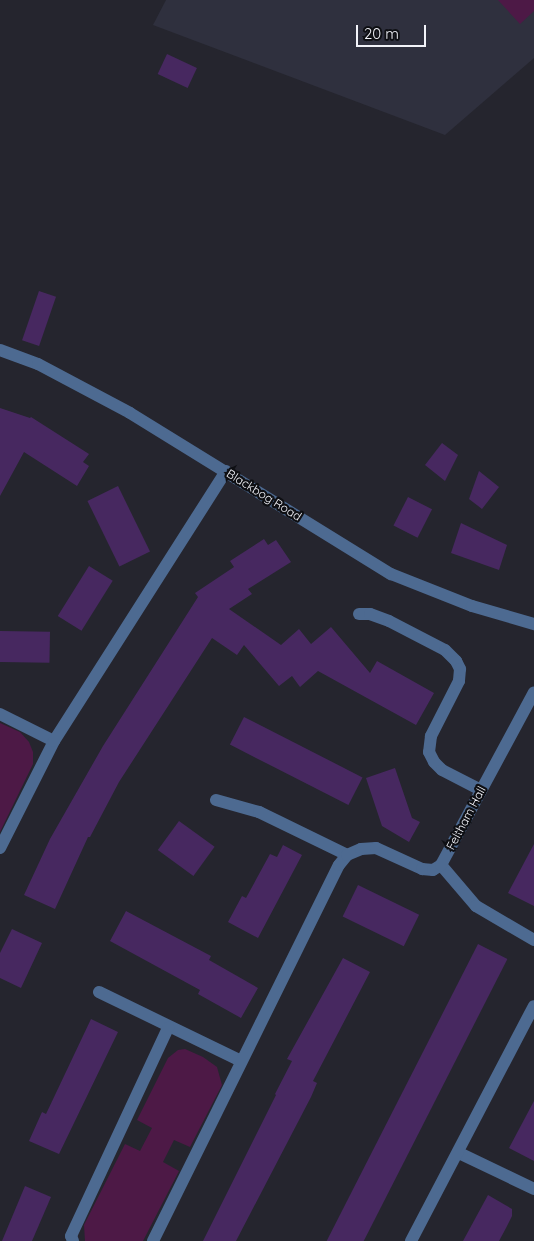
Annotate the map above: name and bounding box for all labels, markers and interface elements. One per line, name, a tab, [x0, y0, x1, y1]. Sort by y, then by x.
scale bar	[359, 15, 429, 47]
text: 20 m	[364, 24, 399, 43]
street label: Blackbog Road	[224, 466, 304, 524]
street label: Feltham Hall	[443, 784, 489, 852]

